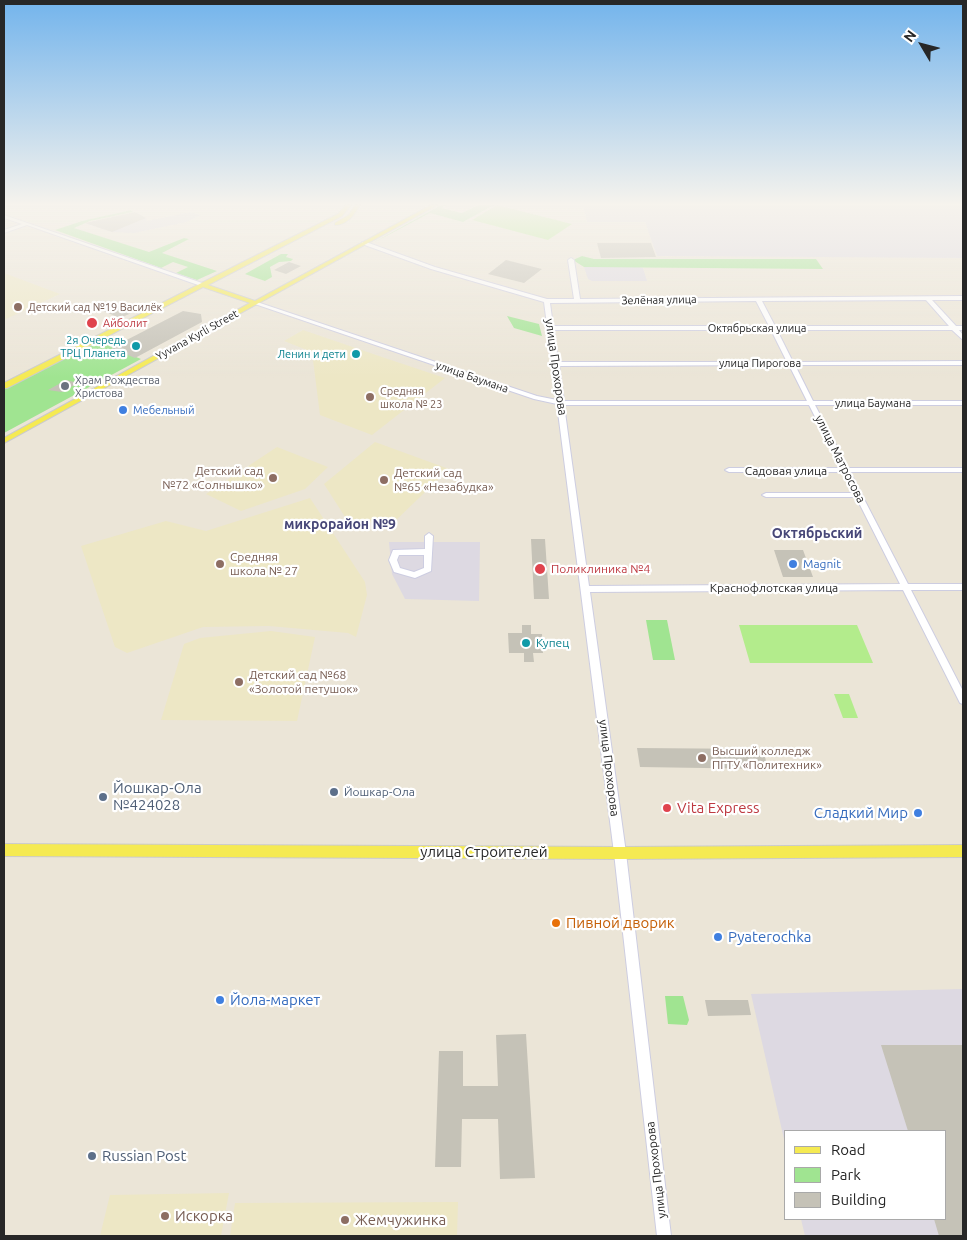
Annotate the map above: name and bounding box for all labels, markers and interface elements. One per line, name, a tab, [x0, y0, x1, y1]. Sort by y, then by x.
north arrow	[897, 20, 947, 70]
text: N	[900, 27, 920, 45]
street label: Зелёная улица	[621, 293, 697, 307]
place label: Детский сад №19 Василёк	[28, 300, 162, 314]
marker: Детский сад №19 Василёк	[12, 301, 24, 313]
street label: Yyvana Kyrli Street	[153, 307, 241, 363]
marker: Айболит	[85, 316, 99, 330]
place label: Айболит	[103, 316, 147, 330]
street label: улица Прохорова	[542, 318, 570, 416]
street label: Октябрьская улица	[708, 321, 806, 335]
place label: 2я Очередь ТРЦ Планета	[60, 333, 126, 359]
marker: 2я Очередь ТРЦ Планета	[130, 340, 142, 352]
place label: Ленин и дети	[277, 347, 346, 361]
marker: Ленин и дети	[350, 348, 362, 360]
street label: улица Пирогова	[719, 356, 801, 370]
street label: улица Баумана	[434, 358, 510, 396]
place label: Храм Рождества Христова	[75, 373, 160, 399]
marker: Храм Рождества Христова	[59, 380, 71, 392]
place label: Средняя школа № 23	[380, 384, 442, 410]
marker: Средняя школа № 23	[364, 391, 376, 403]
street label: улица Баумана	[835, 396, 911, 410]
place label: Мебельный	[133, 403, 194, 417]
marker: Мебельный	[117, 404, 129, 416]
street label: улица Матросова	[812, 413, 868, 505]
place label: Детский сад №72 «Солнышко»	[162, 464, 263, 492]
street label: Садовая улица	[745, 464, 827, 478]
place label: Детский сад №65 «Незабудка»	[394, 466, 494, 494]
marker: Детский сад №72 «Солнышко»	[267, 472, 279, 484]
marker: Детский сад №65 «Незабудка»	[378, 474, 390, 486]
district label: микрорайон №9	[284, 516, 396, 532]
district label: Октябрьский	[772, 525, 862, 541]
place label: Средняя школа № 27	[230, 550, 298, 578]
place label: Magnit	[803, 557, 841, 571]
marker: Средняя школа № 27	[214, 558, 226, 570]
marker: Magnit	[787, 558, 799, 570]
marker: Поликлиника №4	[533, 562, 547, 576]
place label: Поликлиника №4	[551, 562, 650, 576]
street label: Краснофлотская улица	[710, 581, 838, 595]
place label: Купец	[536, 636, 569, 650]
marker: Купец	[520, 637, 532, 649]
place label: Детский сад №68 «Золотой петушок»	[249, 668, 358, 696]
marker: Детский сад №68 «Золотой петушок»	[233, 676, 245, 688]
street label: улица Прохорова	[596, 719, 622, 817]
place label: Высший колледж ПГТУ «Политехник»	[712, 744, 822, 772]
marker: Высший колледж ПГТУ «Политехник»	[696, 752, 708, 764]
place label: Йошкар-Ола №424028	[113, 779, 202, 814]
place label: Йошкар-Ола	[344, 785, 415, 799]
marker: Йошкар-Ола	[328, 786, 340, 798]
marker: Йошкар-Ола №424028	[97, 791, 109, 803]
place label: Vita Express	[677, 799, 760, 817]
marker: Vita Express	[661, 802, 673, 814]
place label: Сладкий Мир	[814, 804, 908, 822]
marker: Сладкий Мир	[912, 807, 924, 819]
street label: улица Строителей	[420, 843, 548, 861]
place label: Пивной дворик	[566, 914, 675, 932]
marker: Пивной дворик	[550, 917, 562, 929]
place label: Pyaterochka	[728, 928, 811, 946]
marker: Pyaterochka	[712, 931, 724, 943]
place label: Йола-маркет	[230, 991, 320, 1009]
marker: Йола-маркет	[214, 994, 226, 1006]
street label: улица Прохорова	[643, 1121, 669, 1219]
legend	[784, 1130, 947, 1220]
text: Road	[831, 1141, 866, 1158]
place label: Russian Post	[102, 1147, 186, 1165]
marker: Russian Post	[86, 1150, 98, 1162]
text: Park	[831, 1166, 861, 1183]
text: Building	[831, 1191, 886, 1208]
place label: Искорка	[175, 1207, 233, 1225]
marker: Искорка	[159, 1210, 171, 1222]
place label: Жемчужинка	[355, 1211, 446, 1229]
marker: Жемчужинка	[339, 1214, 351, 1226]

